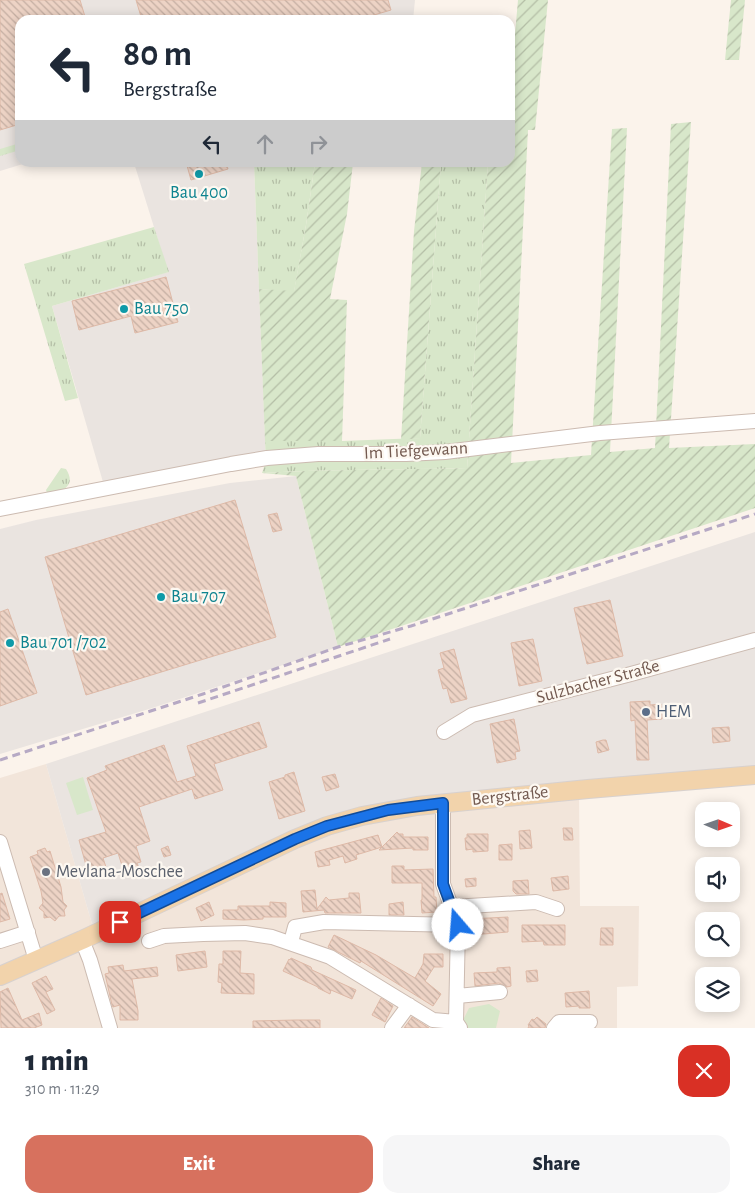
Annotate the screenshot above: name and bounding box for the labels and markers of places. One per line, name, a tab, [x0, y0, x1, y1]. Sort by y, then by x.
marker: Bau 400	[193, 168, 205, 180]
place label: Bau 400	[170, 184, 228, 202]
place label: Bau 750	[134, 300, 189, 318]
marker: Bau 750	[118, 303, 130, 315]
place label: Bau 707	[171, 588, 226, 606]
marker: Bau 707	[155, 591, 167, 603]
place label: Bau 701 /702	[20, 634, 107, 652]
marker: Bau 701 /702	[4, 637, 16, 649]
place label: HEM	[656, 703, 691, 721]
marker: HEM	[640, 706, 652, 718]
place label: Mevlana-Moschee	[56, 863, 183, 881]
marker: Mevlana-Moschee	[40, 866, 52, 878]
pin	[99, 901, 141, 943]

